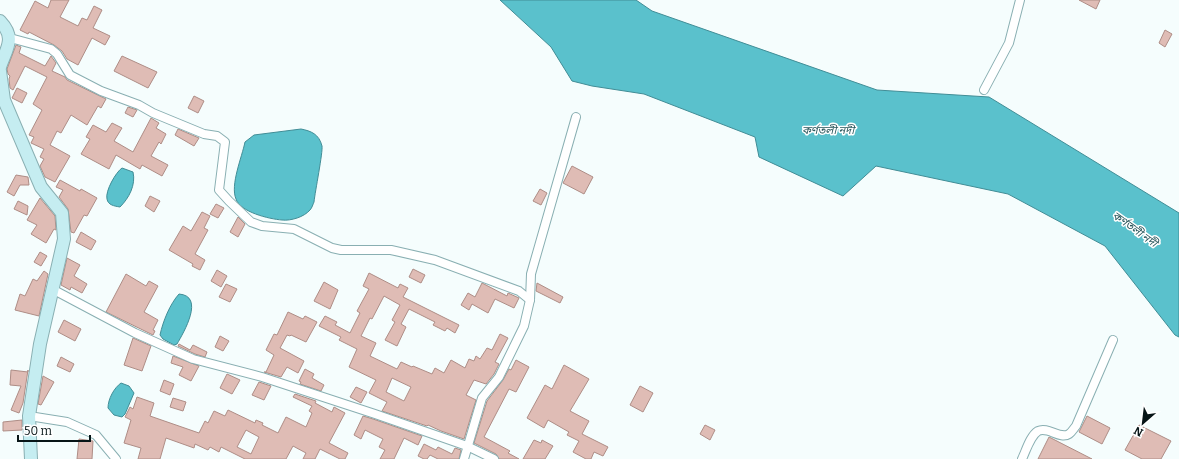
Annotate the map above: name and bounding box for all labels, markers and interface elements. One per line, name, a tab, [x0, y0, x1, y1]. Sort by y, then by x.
water label: কর্ণতলী নদী	[802, 123, 856, 137]
water label: কর্ণতলী নদী	[1110, 208, 1162, 251]
north arrow	[1123, 403, 1163, 443]
scale bar	[18, 417, 90, 443]
text: N	[1131, 423, 1145, 439]
text: 50 m	[24, 424, 53, 438]

